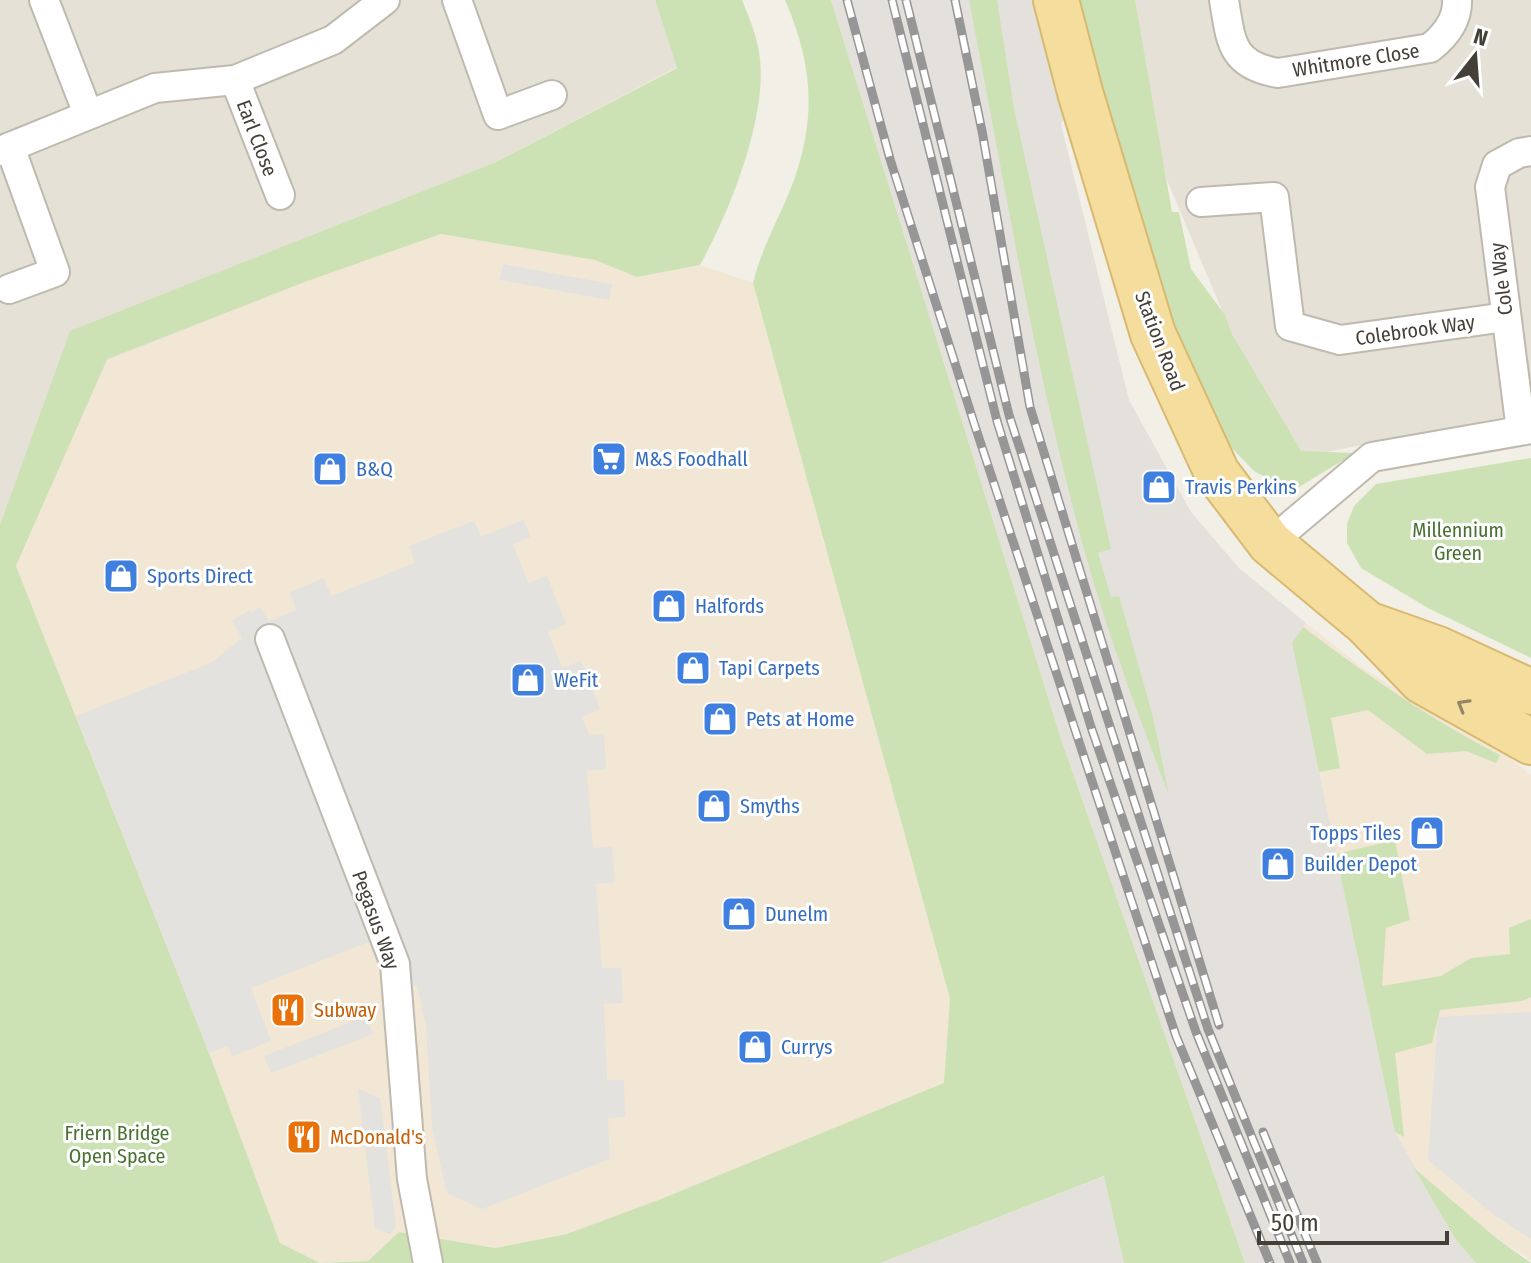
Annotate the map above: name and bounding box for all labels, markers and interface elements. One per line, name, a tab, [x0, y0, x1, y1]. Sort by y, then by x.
north arrow	[1435, 16, 1515, 96]
text: N	[1470, 23, 1491, 52]
street label: Whitmore Close	[1291, 38, 1421, 82]
street label: Earl Close	[231, 96, 283, 180]
street label: Cole Way	[1485, 241, 1517, 317]
street label: Station Road	[1130, 288, 1190, 394]
street label: Colebrook Way	[1354, 310, 1476, 350]
supermarket icon: M&S Foodhall	[590, 440, 628, 478]
place label: M&S Foodhall	[635, 447, 748, 471]
shop icon: B&Q	[311, 450, 349, 488]
place label: B&Q	[356, 457, 393, 481]
shop icon: Travis Perkins	[1140, 468, 1178, 506]
place label: Travis Perkins	[1185, 475, 1297, 499]
park label: Millennium Green	[1412, 518, 1504, 565]
shop icon: Sports Direct	[102, 557, 140, 595]
place label: Sports Direct	[147, 564, 253, 588]
shop icon: Halfords	[650, 587, 688, 625]
place label: Halfords	[695, 594, 764, 618]
shop icon: Tapi Carpets	[674, 649, 712, 687]
place label: Tapi Carpets	[719, 656, 820, 680]
shop icon: WeFit	[509, 661, 547, 699]
place label: WeFit	[554, 668, 599, 692]
one-way arrow	[1457, 699, 1472, 715]
shop icon: Pets at Home	[701, 700, 739, 738]
place label: Pets at Home	[746, 707, 854, 731]
shop icon: Smyths	[695, 787, 733, 825]
place label: Smyths	[740, 794, 800, 818]
shop icon: Topps Tiles	[1408, 814, 1446, 852]
place label: Topps Tiles	[1310, 821, 1401, 845]
shop icon: Builder Depot	[1259, 845, 1297, 883]
place label: Builder Depot	[1304, 852, 1418, 876]
street label: Pegasus Way	[347, 867, 405, 973]
shop icon: Dunelm	[720, 895, 758, 933]
place label: Dunelm	[765, 902, 828, 926]
restaurant icon: Subway	[269, 991, 307, 1029]
place label: Subway	[314, 998, 376, 1022]
shop icon: Currys	[736, 1028, 774, 1066]
place label: Currys	[781, 1035, 833, 1059]
restaurant icon: McDonald's	[285, 1118, 323, 1156]
park label: Friern Bridge Open Space	[65, 1121, 169, 1168]
place label: McDonald's	[330, 1125, 423, 1149]
scale bar	[1259, 1195, 1447, 1245]
text: 50 m	[1271, 1209, 1319, 1237]

